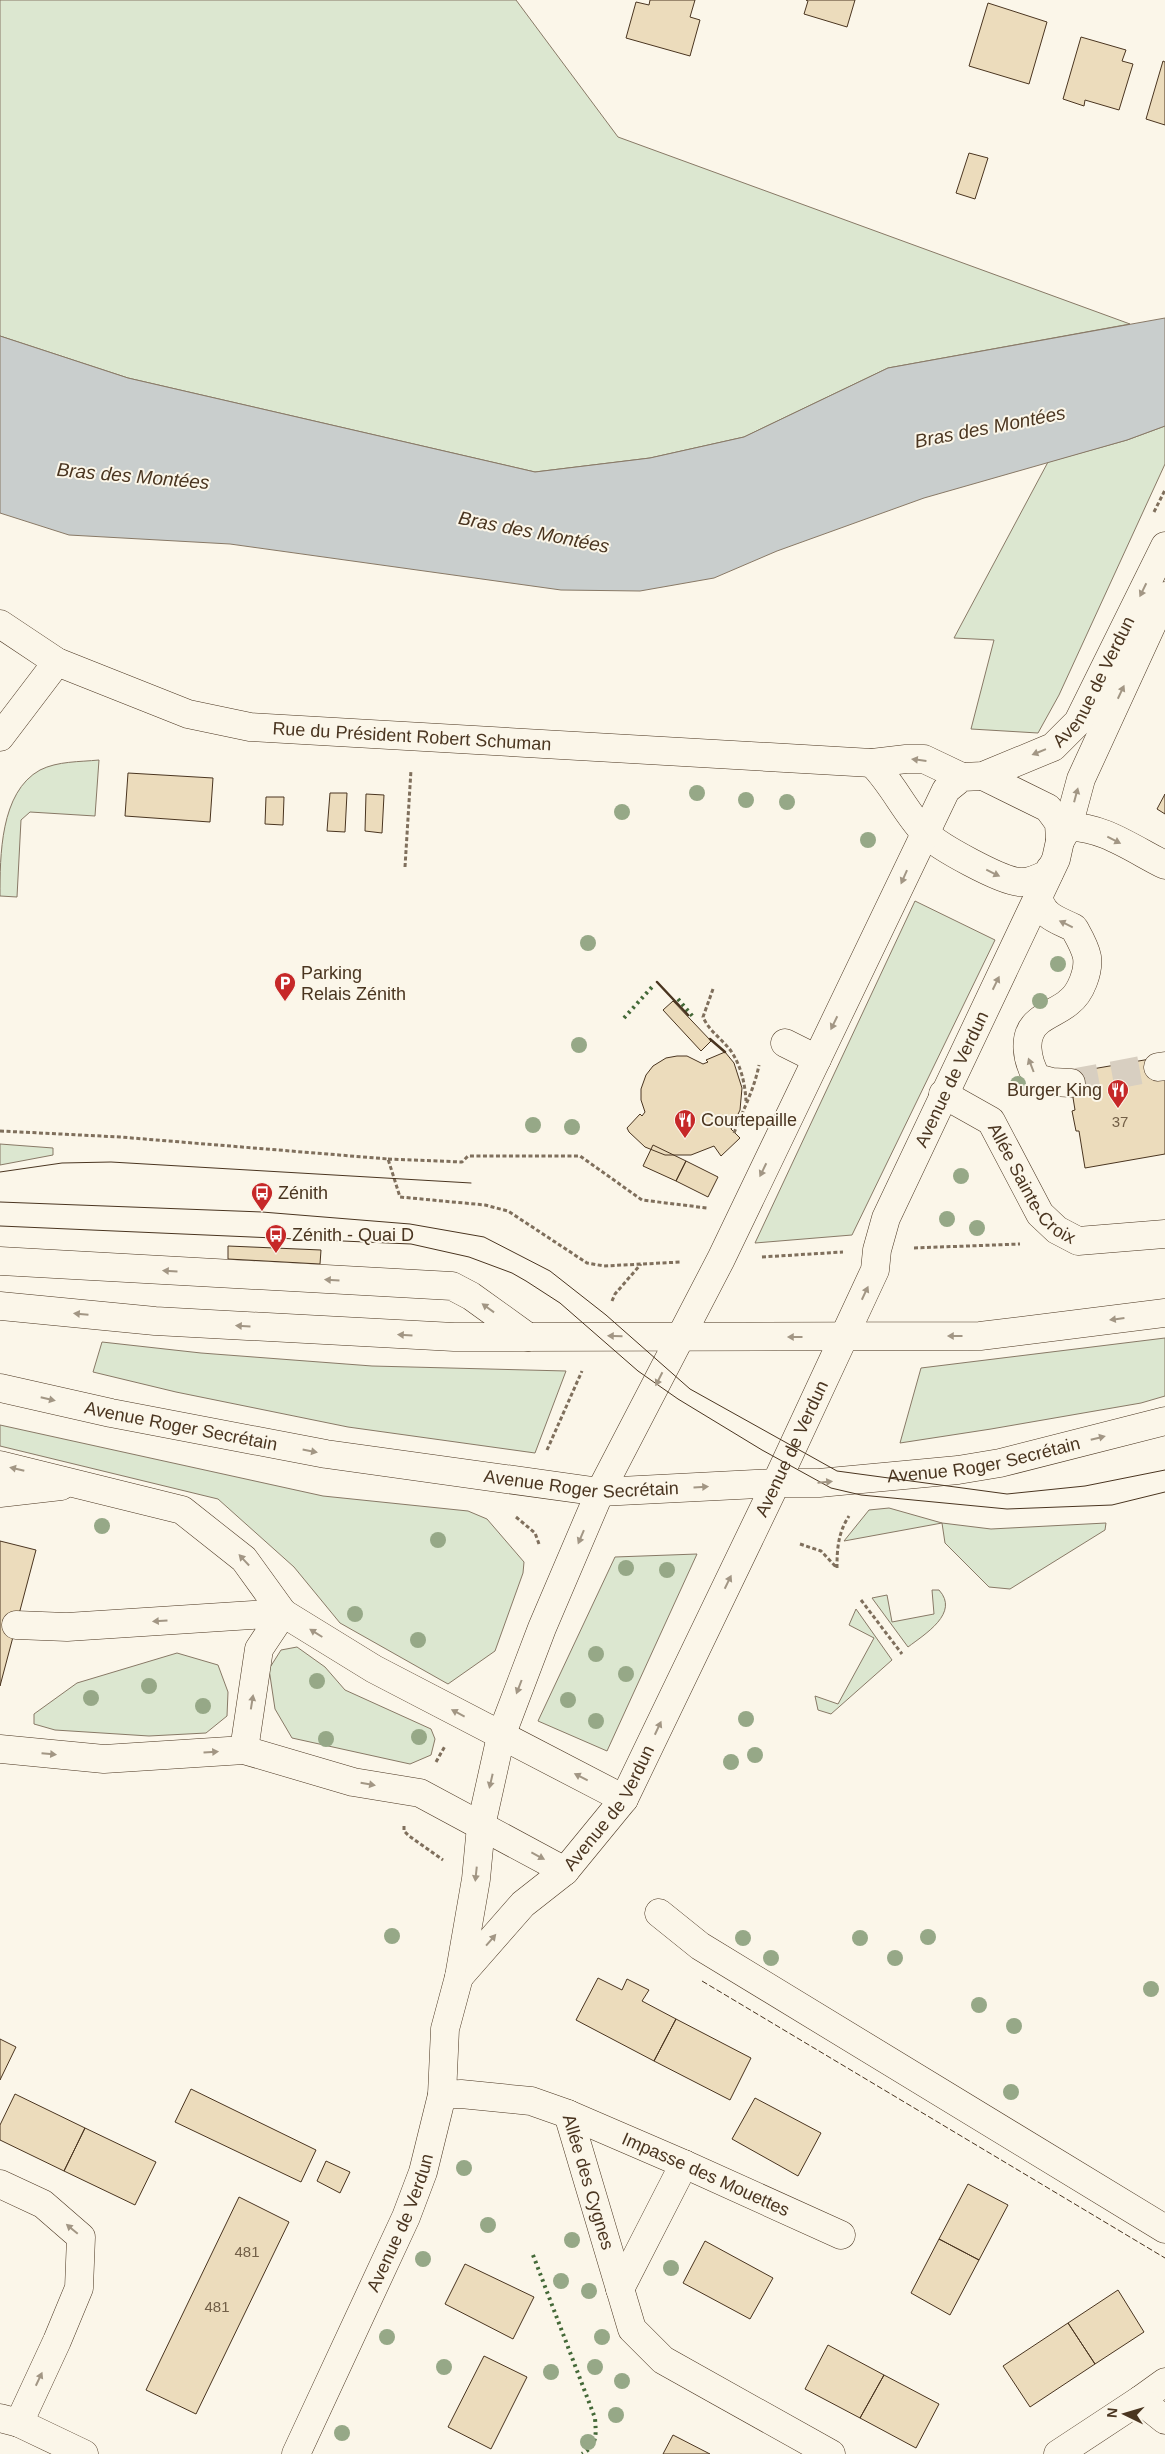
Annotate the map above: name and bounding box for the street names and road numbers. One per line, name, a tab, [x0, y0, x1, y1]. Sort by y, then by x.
street label: Avenue de Verdun	[1049, 613, 1139, 751]
street label: Rue du Président Robert Schuman	[272, 718, 552, 754]
street label: Avenue de Verdun	[911, 1008, 992, 1150]
street label: Allée Sainte-Croix	[984, 1120, 1079, 1248]
street label: Avenue de Verdun	[751, 1377, 832, 1520]
street label: Avenue Roger Secrétain	[83, 1397, 279, 1455]
street label: Avenue Roger Secrétain	[886, 1433, 1082, 1487]
street label: Avenue Roger Secrétain	[482, 1466, 679, 1502]
street label: Avenue de Verdun	[560, 1742, 658, 1875]
street label: Allée des Cygnes	[559, 2112, 618, 2252]
street label: Impasse des Mouettes	[619, 2128, 793, 2220]
street label: Avenue de Verdun	[363, 2152, 437, 2295]

